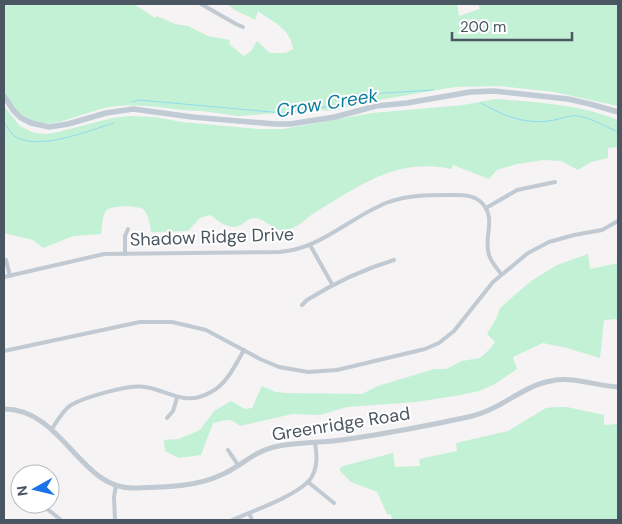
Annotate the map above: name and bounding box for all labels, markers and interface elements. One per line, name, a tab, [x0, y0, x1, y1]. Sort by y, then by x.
scale bar	[452, 10, 572, 42]
text: 200 m	[460, 17, 506, 37]
water label: Crow Creek	[274, 83, 380, 123]
street label: Shadow Ridge Drive	[129, 222, 295, 252]
street label: Greenridge Road	[270, 401, 412, 447]
north arrow	[10, 464, 60, 514]
text: N	[13, 484, 32, 497]

